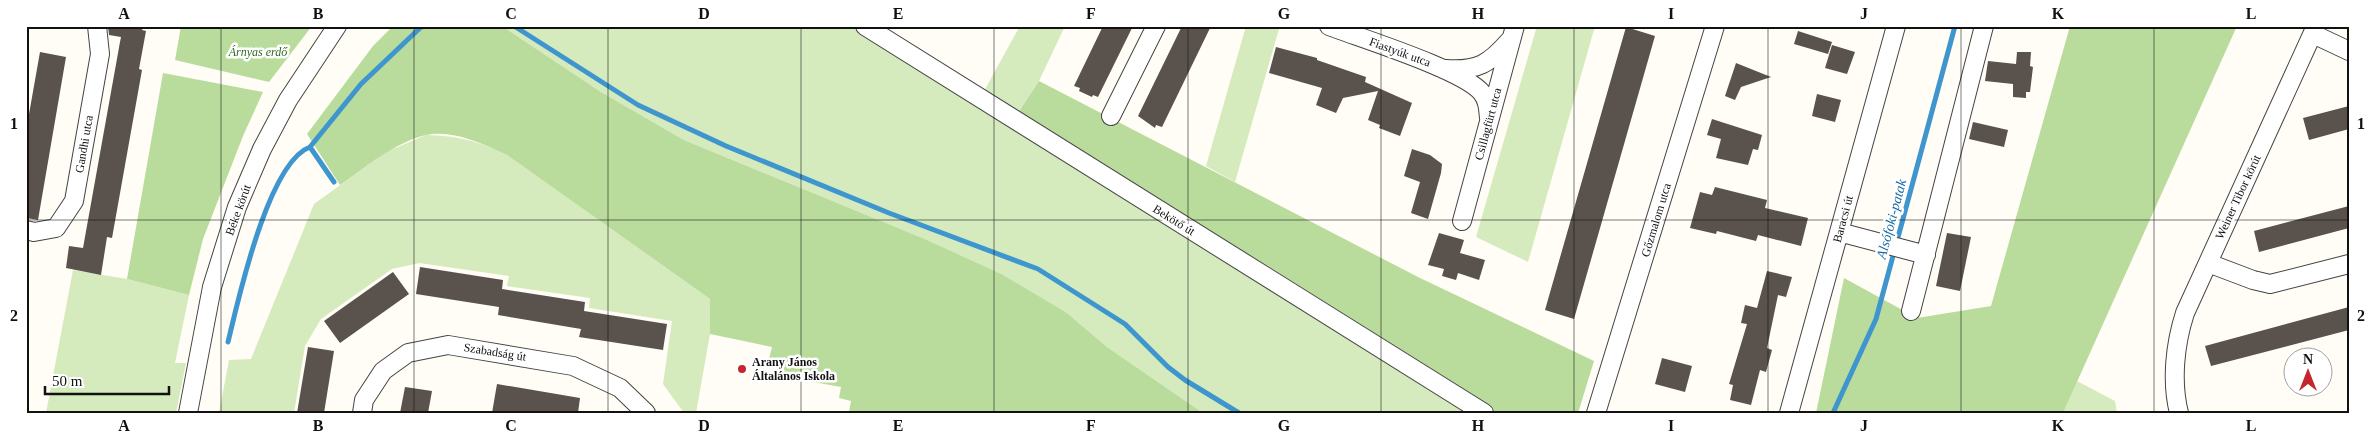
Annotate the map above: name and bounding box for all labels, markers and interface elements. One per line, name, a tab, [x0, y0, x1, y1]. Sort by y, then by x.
text: A	[118, 5, 130, 22]
text: B	[313, 5, 324, 22]
text: C	[505, 5, 517, 22]
text: D	[698, 5, 710, 22]
text: E	[893, 5, 903, 22]
text: F	[1086, 5, 1096, 22]
text: G	[1278, 5, 1291, 22]
text: H	[1472, 5, 1485, 22]
text: I	[1668, 5, 1674, 22]
text: J	[1860, 5, 1868, 22]
text: K	[2052, 5, 2065, 22]
text: L	[2246, 5, 2256, 22]
street label: Fiastyúk utca	[1367, 34, 1433, 70]
park label: Árnyas erdő	[228, 45, 288, 59]
street label: Csillagfürt utca	[1472, 86, 1505, 162]
street label: Gandhi utca	[72, 113, 96, 174]
text: 1	[10, 115, 18, 132]
text: 1	[2357, 115, 2365, 132]
street label: Weiner Tibor körút	[2212, 152, 2264, 242]
water label: Alsófoki-patak	[1873, 177, 1909, 261]
street label: Gőzmalom utca	[1638, 181, 1674, 259]
street label: Béke körút	[222, 182, 254, 237]
street label: Baracsi út	[1830, 193, 1856, 244]
street label: Bekötő út	[1150, 202, 1198, 239]
text: 2	[10, 307, 18, 324]
text: 2	[2357, 307, 2365, 324]
street label: Szabadság út	[463, 340, 528, 364]
north arrow	[2282, 346, 2332, 396]
text: N	[2303, 352, 2313, 367]
place label: Arany János Általános Iskola	[752, 355, 835, 383]
marker: Arany János Általános Iskola	[736, 363, 748, 375]
scale bar	[45, 364, 169, 396]
text: 50 m	[52, 373, 83, 389]
text: A	[118, 417, 130, 434]
text: B	[313, 417, 324, 434]
text: C	[505, 417, 517, 434]
text: D	[698, 417, 710, 434]
text: E	[893, 417, 903, 434]
text: F	[1086, 417, 1096, 434]
text: G	[1278, 417, 1291, 434]
text: H	[1472, 417, 1485, 434]
text: I	[1668, 417, 1674, 434]
text: J	[1860, 417, 1868, 434]
text: K	[2052, 417, 2065, 434]
text: L	[2246, 417, 2256, 434]

